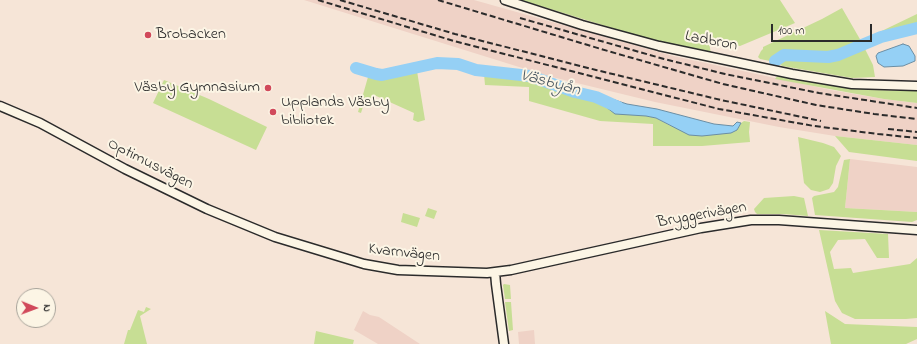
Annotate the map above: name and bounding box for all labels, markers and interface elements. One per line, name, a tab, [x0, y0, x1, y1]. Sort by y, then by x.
scale bar	[773, 16, 874, 42]
text: 100 m	[778, 22, 805, 40]
place label: Brobacken	[156, 25, 226, 45]
street label: Ladbron	[683, 28, 739, 56]
marker: Brobacken	[143, 30, 153, 40]
water label: Väsbyån	[518, 66, 582, 102]
place label: Väsby Gymnasium	[134, 78, 260, 98]
marker: Väsby Gymnasium	[263, 83, 273, 93]
place label: Upplands Väsby bibliotek	[281, 93, 389, 131]
marker: Upplands Väsby bibliotek	[268, 107, 278, 117]
street label: Optimusvägen	[104, 135, 196, 195]
street label: Bryggerivägen	[656, 199, 748, 233]
street label: Kvarnvägen	[367, 241, 441, 267]
north arrow	[16, 288, 56, 328]
text: N	[39, 304, 55, 312]

